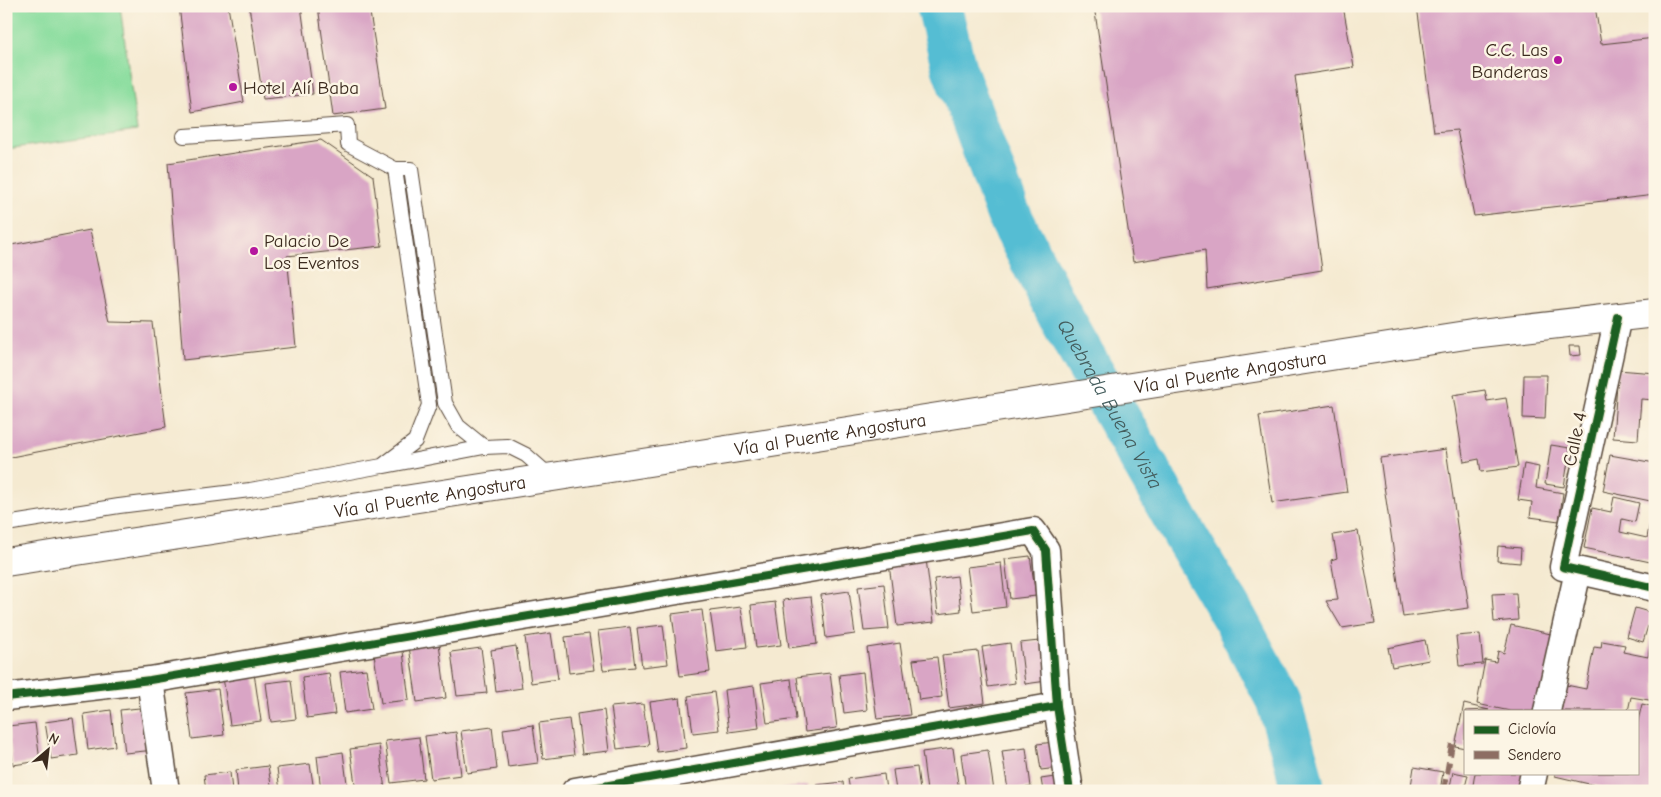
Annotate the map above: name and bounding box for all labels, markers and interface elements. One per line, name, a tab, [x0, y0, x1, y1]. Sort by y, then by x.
place label: C.C. Las Banderas	[1471, 39, 1548, 83]
marker: C.C. Las Banderas	[1552, 54, 1564, 66]
place label: Hotel Alí Baba	[243, 77, 359, 99]
marker: Hotel Alí Baba	[227, 81, 239, 93]
place label: Palacio De Los Eventos	[264, 230, 359, 274]
marker: Palacio De Los Eventos	[248, 245, 260, 257]
water label: Quebrada Buena Vista	[1052, 315, 1167, 493]
street label: Vía al Puente Angostura	[1133, 347, 1328, 398]
street label: Vía al Puente Angostura	[733, 409, 928, 461]
street label: Calle 4	[1559, 410, 1591, 468]
street label: Vía al Puente Angostura	[333, 471, 528, 523]
legend	[1464, 710, 1638, 774]
text: Ciclovía	[1508, 720, 1556, 738]
north arrow	[22, 724, 72, 774]
text: N	[46, 729, 62, 749]
text: Sendero	[1508, 746, 1561, 764]

